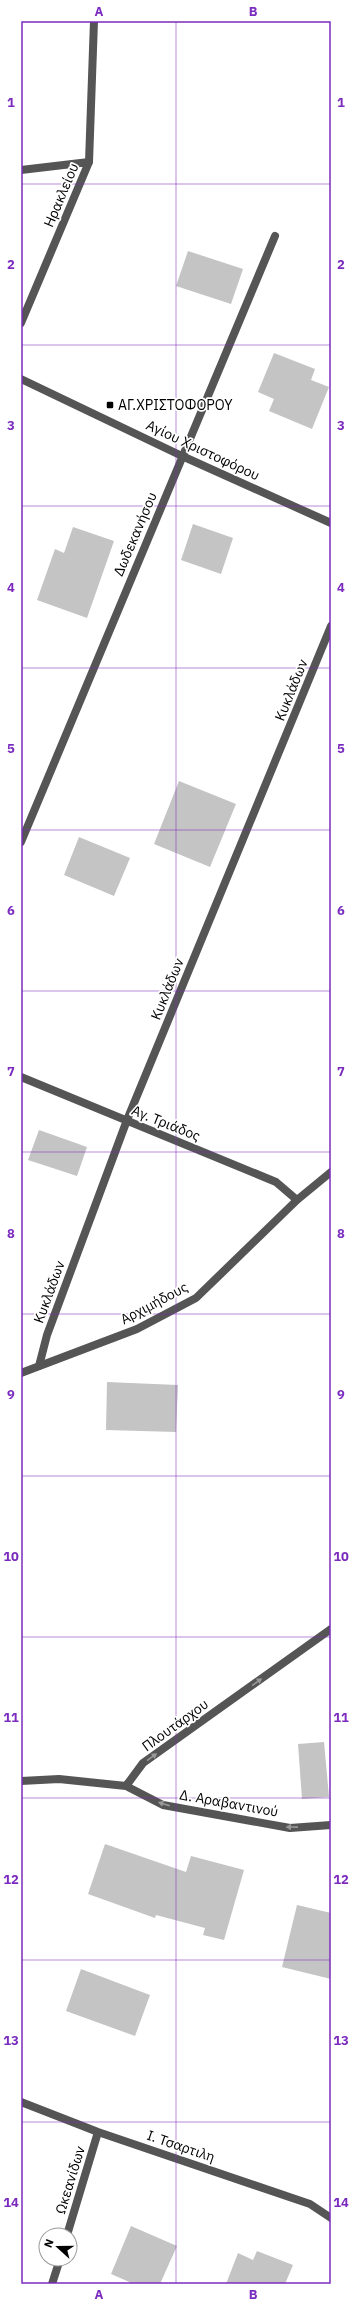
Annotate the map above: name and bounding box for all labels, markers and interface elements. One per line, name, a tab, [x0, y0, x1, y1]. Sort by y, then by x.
text: A	[95, 3, 104, 20]
text: B	[249, 3, 258, 20]
text: 1	[7, 94, 15, 111]
text: 1	[337, 94, 345, 111]
street label: Ηρακλείου	[39, 160, 83, 230]
text: 2	[7, 256, 15, 273]
text: 2	[337, 256, 345, 273]
place label: ΑΓ.ΧΡΙΣΤΟΦΟΡΟΥ	[118, 396, 233, 414]
marker: ΑΓ.ΧΡΙΣΤΟΦΟΡΟΥ	[105, 400, 115, 410]
street label: Αγίου Χριστοφόρου	[143, 416, 263, 484]
text: 3	[7, 417, 15, 434]
text: 3	[337, 417, 345, 434]
street label: Δωδεκανήσου	[109, 489, 161, 579]
text: 4	[7, 579, 15, 596]
text: 4	[337, 579, 345, 596]
street label: Κυκλάδων	[270, 656, 312, 724]
text: 5	[7, 740, 15, 757]
text: 5	[337, 740, 345, 757]
text: 6	[7, 902, 15, 919]
text: 6	[337, 902, 345, 919]
street label: Κυκλάδων	[146, 955, 188, 1023]
text: 7	[7, 1063, 15, 1080]
text: 7	[337, 1063, 345, 1080]
street label: Αγ. Τριάδος	[129, 1101, 203, 1145]
text: 8	[7, 1225, 15, 1242]
text: 8	[337, 1225, 345, 1242]
street label: Κυκλάδων	[29, 1258, 69, 1326]
street label: Αρχιμήδους	[117, 1278, 191, 1328]
text: 9	[7, 1386, 15, 1403]
text: 9	[337, 1386, 345, 1403]
text: 10	[3, 1548, 19, 1565]
text: 10	[333, 1548, 349, 1565]
one-way arrow	[252, 1678, 263, 1686]
street label: Πλουτάρχου	[138, 1695, 212, 1755]
text: 11	[3, 1709, 19, 1726]
text: 11	[333, 1709, 349, 1726]
one-way arrow	[146, 1753, 157, 1761]
street label: Δ. Αραβαντινού	[178, 1785, 280, 1821]
one-way arrow	[158, 1801, 170, 1807]
one-way arrow	[285, 1824, 298, 1830]
text: 12	[3, 1871, 19, 1888]
text: 12	[333, 1871, 349, 1888]
text: 13	[3, 2032, 19, 2049]
text: 13	[333, 2032, 349, 2049]
street label: Ι. Τσαρτιλη	[145, 2126, 217, 2166]
street label: Ωκεανίδων	[51, 2144, 89, 2216]
text: 14	[3, 2194, 19, 2211]
text: 14	[333, 2194, 349, 2211]
north arrow	[38, 2227, 78, 2267]
text: N	[41, 2237, 57, 2250]
text: A	[95, 2286, 104, 2303]
text: B	[249, 2286, 258, 2303]

